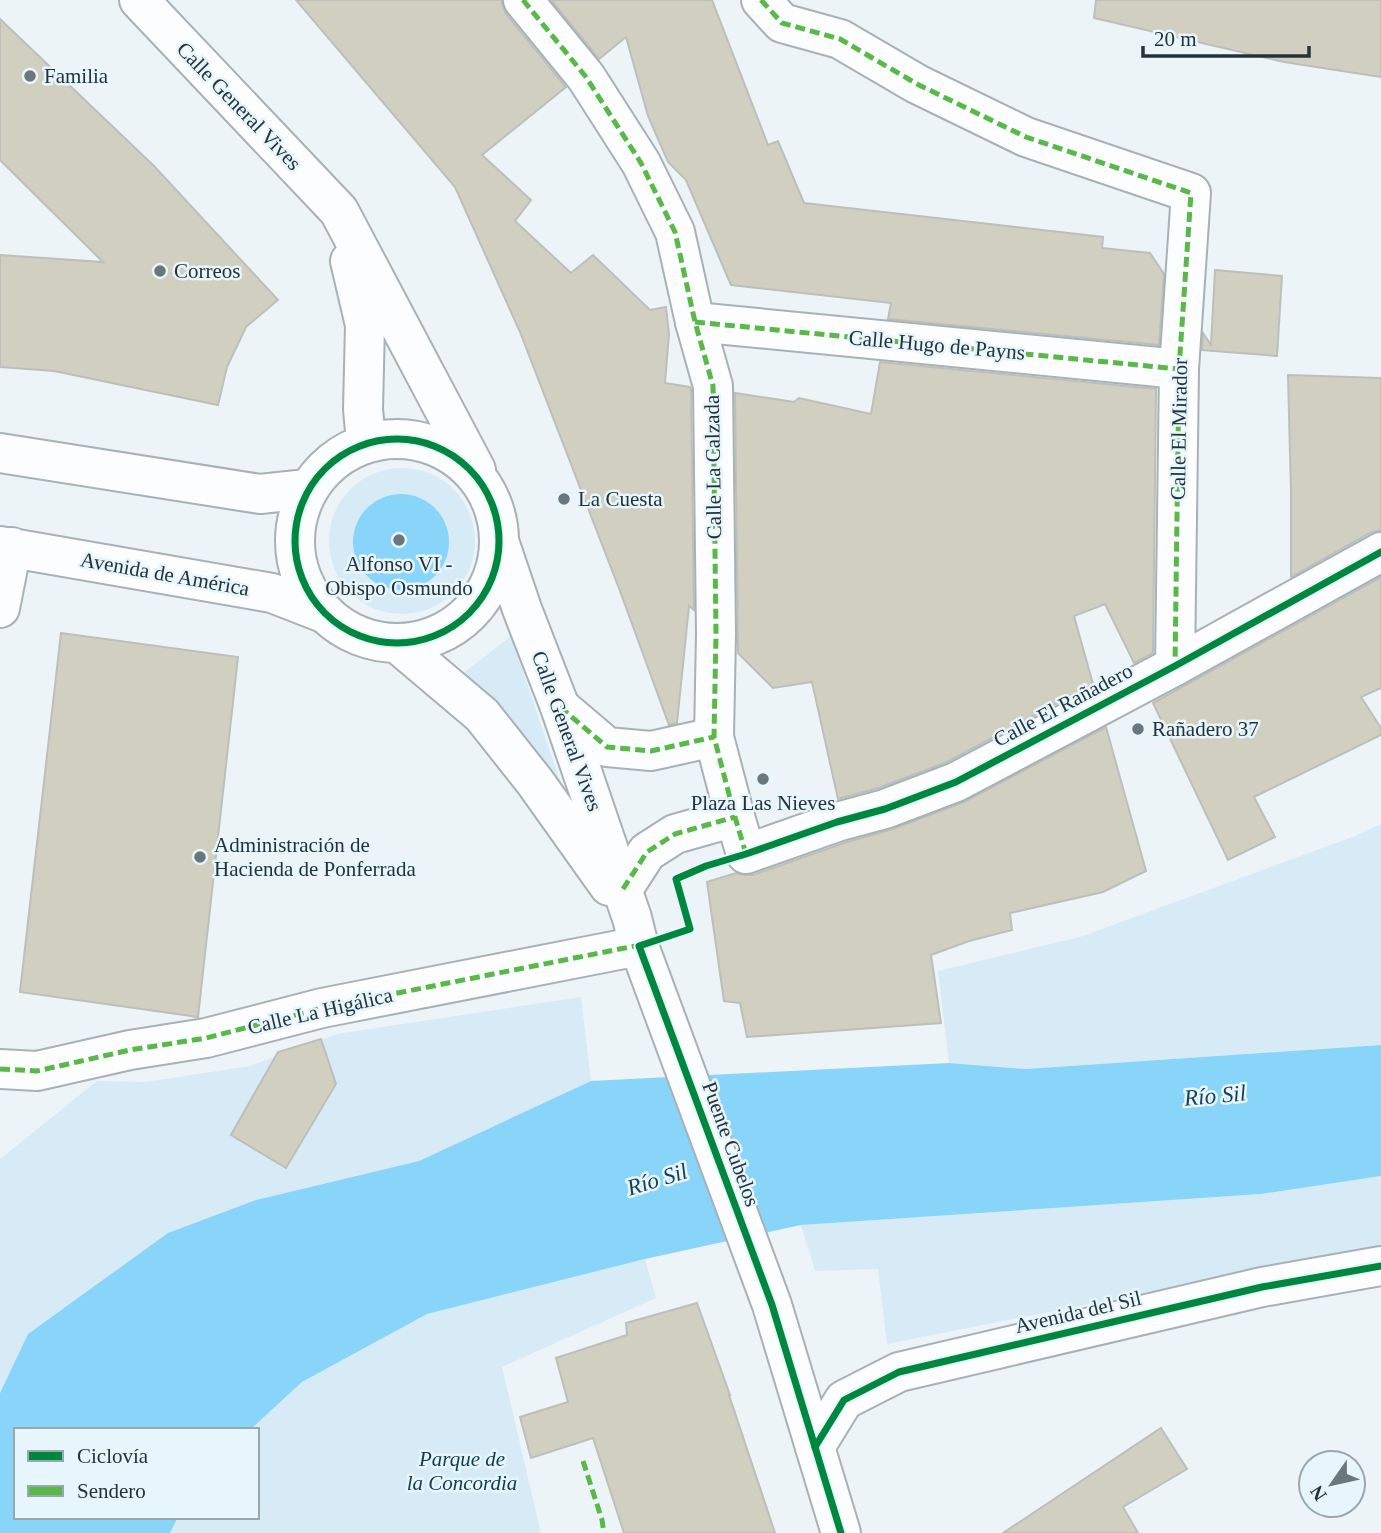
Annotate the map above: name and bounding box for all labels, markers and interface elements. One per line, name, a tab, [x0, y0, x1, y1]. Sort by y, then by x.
scale bar	[1143, 14, 1309, 58]
text: 20 m	[1154, 27, 1197, 51]
street label: Calle General Vives	[172, 37, 306, 175]
place label: Familia	[44, 64, 109, 88]
marker: Familia	[22, 68, 38, 84]
place label: Correos	[174, 259, 241, 283]
marker: Correos	[152, 263, 168, 279]
street label: Calle Hugo de Payns	[848, 325, 1026, 365]
street label: Calle El Mirador	[1166, 358, 1192, 500]
street label: Calle La Calzada	[700, 394, 726, 539]
place label: La Cuesta	[578, 487, 663, 511]
marker: La Cuesta	[556, 491, 572, 507]
marker: Alfonso VI - Obispo Osmundo	[391, 532, 407, 548]
street label: Avenida de América	[79, 547, 252, 601]
place label: Alfonso VI - Obispo Osmundo	[325, 552, 473, 600]
street label: Calle General Vives	[527, 648, 607, 814]
street label: Calle El Rañadero	[989, 658, 1137, 752]
place label: Rañadero 37	[1152, 717, 1259, 741]
marker: Rañadero 37	[1130, 721, 1146, 737]
marker: Plaza Las Nieves	[755, 771, 771, 787]
place label: Plaza Las Nieves	[691, 791, 835, 815]
place label: Administración de Hacienda de Ponferrada	[214, 833, 416, 881]
marker: Administración de Hacienda de Ponferrada	[192, 849, 208, 865]
street label: Calle La Higálica	[245, 982, 396, 1039]
street label: Puente Cubelos	[697, 1078, 765, 1210]
water label: Río Sil	[1182, 1080, 1247, 1111]
water label: Río Sil	[623, 1158, 690, 1201]
street label: Avenida del Sil	[1012, 1286, 1144, 1338]
legend	[14, 1428, 259, 1519]
text: Ciclovía	[77, 1444, 149, 1468]
park label: Parque de la Concordia	[407, 1447, 517, 1495]
north arrow	[1297, 1449, 1367, 1519]
text: Sendero	[77, 1479, 146, 1503]
text: N	[1306, 1481, 1331, 1505]

